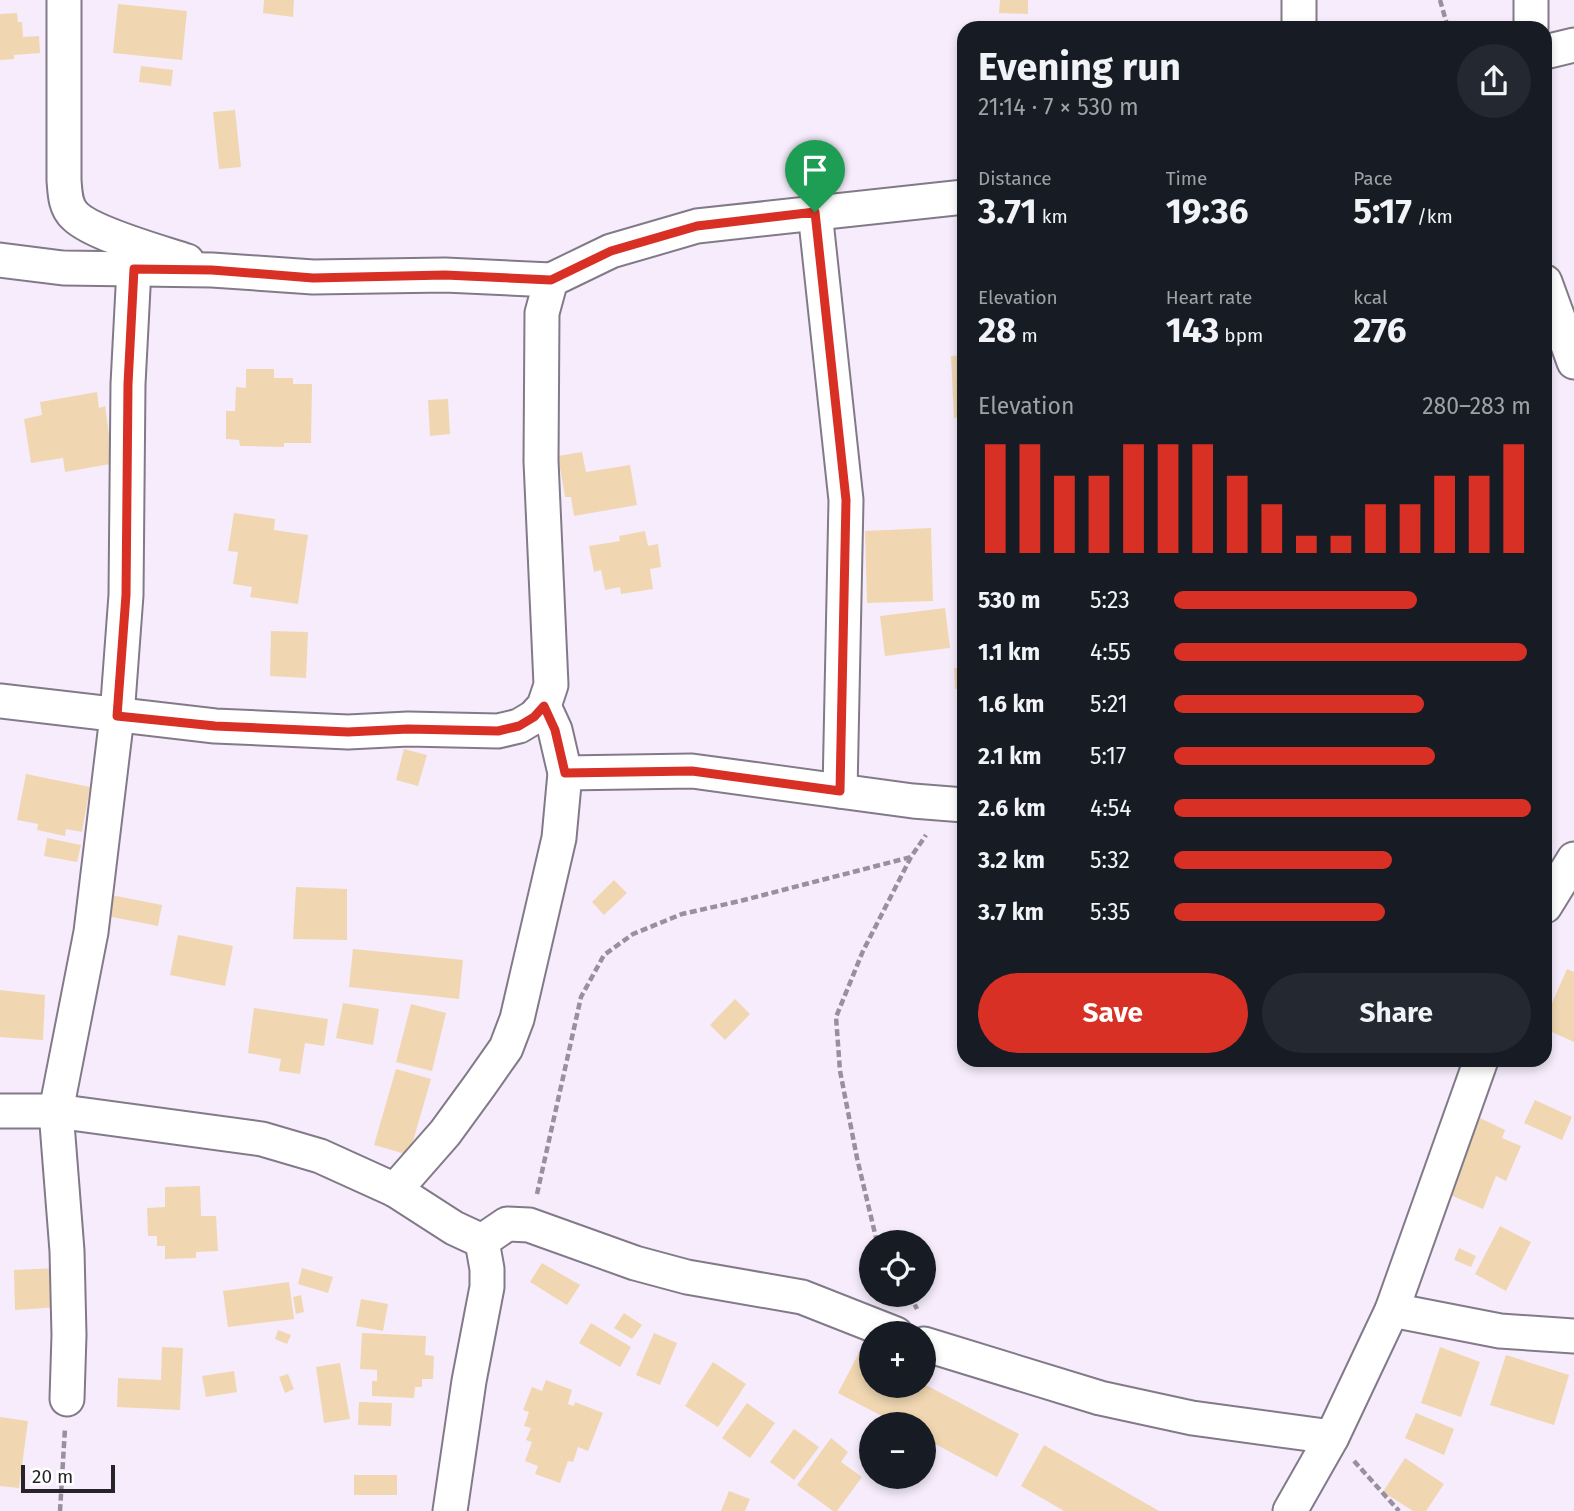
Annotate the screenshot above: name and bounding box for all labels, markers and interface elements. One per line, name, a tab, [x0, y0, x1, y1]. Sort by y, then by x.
text: Evening run	[978, 44, 1181, 90]
button: share	[1457, 44, 1531, 118]
text: 21:14 · 7 × 530 m	[978, 93, 1139, 121]
pin	[785, 140, 845, 212]
icon: arrive	[796, 151, 834, 189]
text: Distance	[978, 167, 1052, 190]
text: Time	[1166, 167, 1207, 190]
text: Pace	[1353, 167, 1393, 190]
text: 3.71	[978, 190, 1037, 232]
text: 19:36	[1166, 190, 1248, 232]
text: 5:17	[1353, 190, 1412, 232]
text: km	[1037, 205, 1068, 228]
text: /km	[1412, 205, 1453, 228]
text: Elevation	[978, 286, 1058, 309]
text: Heart rate	[1166, 286, 1252, 309]
text: kcal	[1353, 286, 1388, 309]
text: 28	[978, 309, 1016, 351]
text: 143	[1166, 309, 1219, 351]
text: 276	[1353, 309, 1407, 351]
text: m	[1016, 324, 1038, 347]
text: bpm	[1219, 324, 1263, 347]
text: Elevation	[978, 392, 1074, 420]
text: 280–283 m	[1422, 392, 1531, 420]
text: 530 m	[978, 586, 1040, 614]
text: 5:23	[1090, 586, 1130, 614]
text: 1.1 km	[978, 638, 1040, 666]
text: 4:55	[1090, 638, 1131, 666]
text: 1.6 km	[978, 690, 1045, 718]
text: 5:21	[1090, 690, 1128, 718]
text: 2.1 km	[978, 742, 1041, 770]
text: 5:17	[1090, 742, 1126, 770]
text: 2.6 km	[978, 794, 1046, 822]
text: 4:54	[1090, 794, 1132, 822]
text: 3.2 km	[978, 846, 1045, 874]
text: 5:32	[1090, 846, 1130, 874]
text: 3.7 km	[978, 898, 1044, 926]
text: 5:35	[1090, 898, 1130, 926]
button: Save	[978, 973, 1248, 1053]
button: Share	[1262, 973, 1531, 1053]
map controls	[859, 1230, 936, 1489]
button: locate	[859, 1230, 936, 1307]
button: +	[859, 1321, 936, 1398]
button: −	[859, 1412, 936, 1489]
scale bar	[21, 1462, 116, 1494]
text: 20 m	[32, 1465, 73, 1488]

